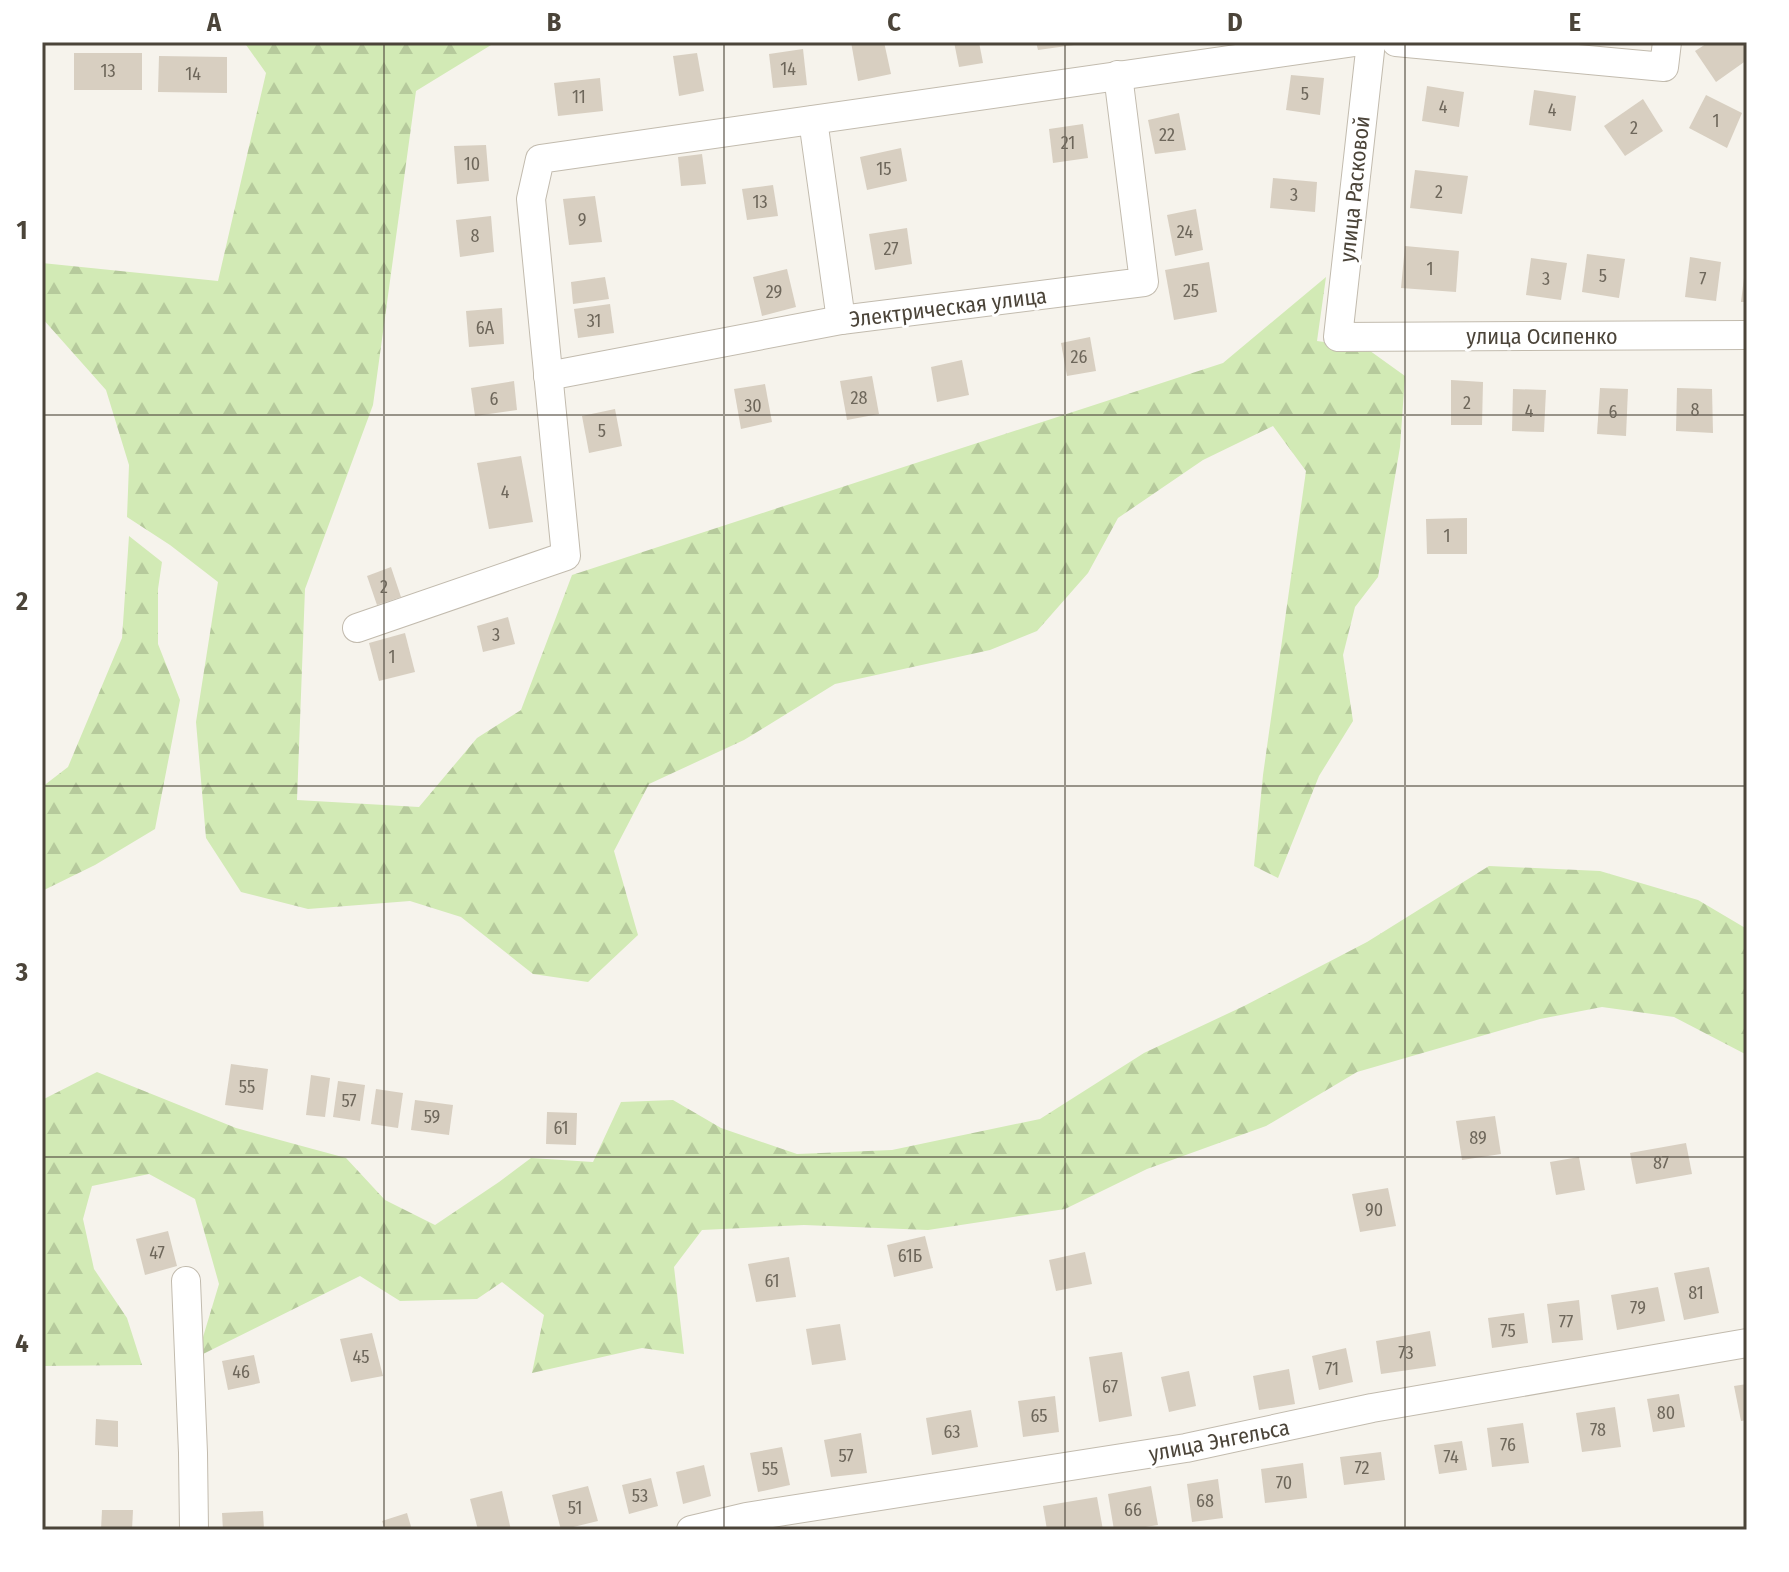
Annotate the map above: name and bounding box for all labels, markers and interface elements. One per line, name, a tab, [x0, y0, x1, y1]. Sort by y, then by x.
text: A	[206, 7, 222, 38]
text: B	[547, 7, 562, 38]
text: C	[887, 7, 901, 38]
text: D	[1227, 7, 1243, 38]
text: E	[1569, 7, 1581, 38]
house number: 14	[780, 58, 796, 80]
house number: 13	[100, 60, 116, 82]
house number: 14	[185, 63, 201, 85]
house number: 5	[1301, 83, 1309, 105]
house number: 11	[572, 86, 586, 108]
house number: 4	[1439, 96, 1448, 118]
house number: 4	[1548, 99, 1557, 121]
house number: 1	[1712, 110, 1720, 132]
street label: улица Расковой	[1333, 115, 1376, 264]
house number: 2	[1630, 117, 1638, 139]
house number: 22	[1159, 124, 1175, 146]
house number: 21	[1061, 132, 1075, 154]
house number: 10	[464, 153, 480, 175]
house number: 15	[876, 158, 892, 180]
house number: 2	[1435, 181, 1443, 203]
house number: 3	[1290, 184, 1298, 206]
house number: 13	[752, 191, 768, 213]
house number: 9	[578, 209, 586, 231]
text: 1	[17, 215, 28, 246]
house number: 24	[1177, 221, 1193, 243]
house number: 8	[471, 225, 480, 247]
house number: 27	[883, 238, 899, 260]
house number: 1	[1426, 258, 1434, 280]
house number: 5	[1599, 265, 1607, 287]
house number: 3	[1542, 268, 1550, 290]
house number: 7	[1699, 268, 1707, 290]
house number: 25	[1183, 280, 1199, 302]
house number: 29	[766, 281, 782, 303]
street label: Электрическая улица	[848, 282, 1048, 333]
house number: 31	[587, 310, 601, 332]
house number: 6А	[476, 317, 495, 339]
street label: улица Осипенко	[1466, 323, 1618, 350]
house number: 26	[1071, 346, 1088, 368]
house number: 28	[851, 387, 867, 409]
house number: 6	[490, 388, 499, 410]
house number: 2	[1463, 392, 1471, 414]
house number: 30	[744, 395, 762, 417]
house number: 8	[1691, 399, 1700, 421]
house number: 4	[1525, 400, 1534, 422]
house number: 6	[1609, 401, 1618, 423]
house number: 5	[598, 420, 606, 442]
house number: 4	[501, 481, 510, 503]
house number: 1	[1443, 525, 1451, 547]
house number: 2	[380, 576, 388, 598]
text: 2	[15, 586, 28, 617]
house number: 3	[492, 624, 500, 646]
house number: 1	[388, 646, 396, 668]
text: 3	[15, 957, 28, 988]
house number: 55	[239, 1076, 255, 1098]
house number: 57	[341, 1090, 357, 1112]
house number: 59	[424, 1106, 440, 1128]
house number: 61	[553, 1117, 569, 1139]
house number: 89	[1469, 1127, 1487, 1149]
house number: 87	[1653, 1152, 1669, 1174]
house number: 90	[1365, 1199, 1383, 1221]
house number: 47	[149, 1242, 165, 1264]
house number: 61Б	[898, 1245, 922, 1267]
house number: 61	[764, 1270, 780, 1292]
house number: 81	[1688, 1282, 1704, 1304]
house number: 79	[1630, 1297, 1646, 1319]
house number: 77	[1559, 1311, 1573, 1333]
house number: 75	[1500, 1320, 1516, 1342]
text: 4	[15, 1328, 29, 1359]
house number: 73	[1398, 1342, 1414, 1364]
house number: 45	[353, 1346, 369, 1368]
house number: 71	[1325, 1358, 1339, 1380]
house number: 46	[232, 1361, 250, 1383]
house number: 67	[1102, 1376, 1118, 1398]
house number: 80	[1657, 1402, 1675, 1424]
house number: 65	[1030, 1405, 1048, 1427]
street label: улица Энгельса	[1146, 1414, 1292, 1467]
house number: 78	[1590, 1419, 1606, 1441]
house number: 63	[944, 1421, 960, 1443]
house number: 76	[1500, 1434, 1516, 1456]
house number: 57	[838, 1445, 854, 1467]
house number: 74	[1443, 1446, 1459, 1468]
house number: 72	[1354, 1457, 1370, 1479]
house number: 55	[762, 1458, 778, 1480]
house number: 70	[1276, 1472, 1292, 1494]
house number: 53	[632, 1485, 648, 1507]
house number: 68	[1196, 1490, 1214, 1512]
house number: 51	[568, 1497, 582, 1519]
house number: 66	[1124, 1499, 1142, 1521]

